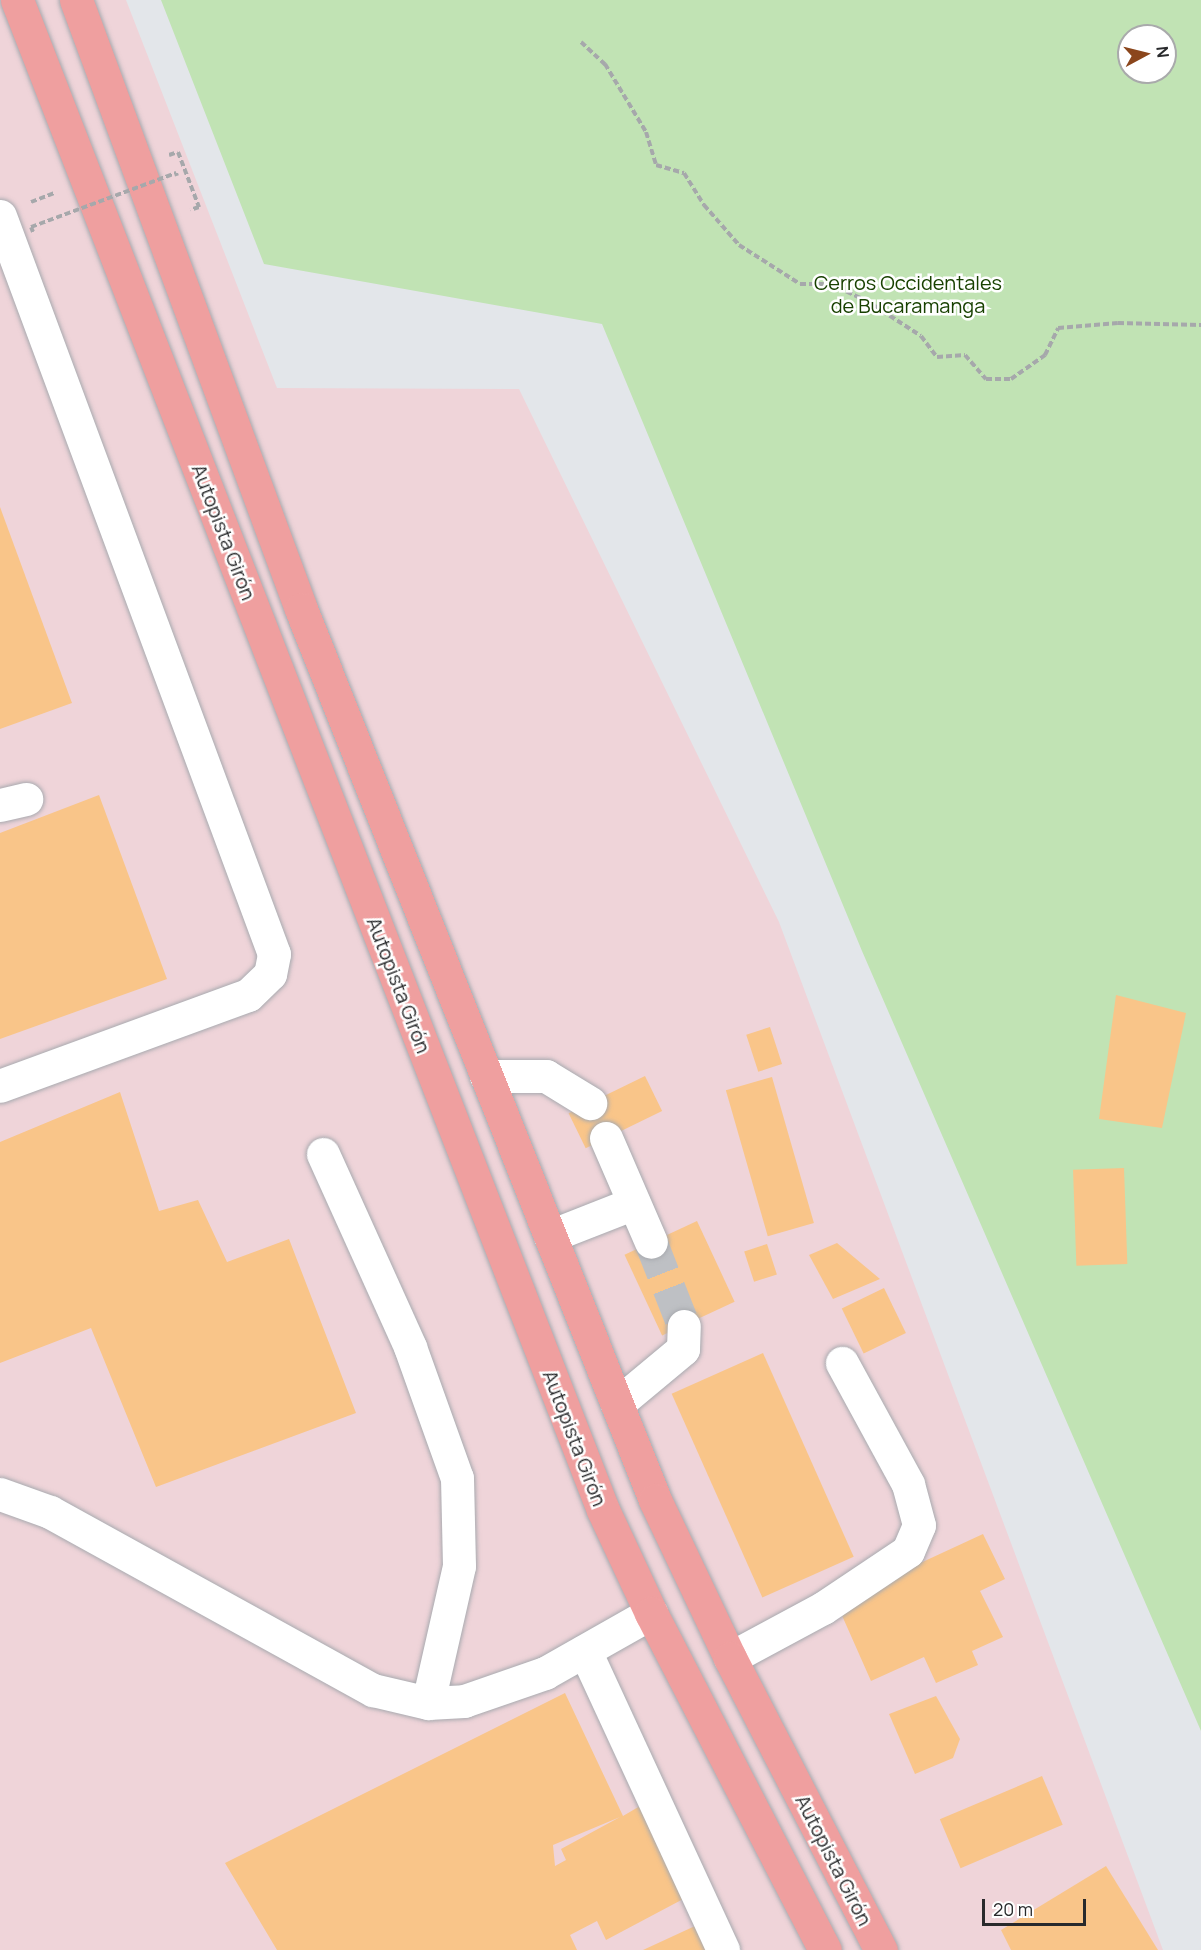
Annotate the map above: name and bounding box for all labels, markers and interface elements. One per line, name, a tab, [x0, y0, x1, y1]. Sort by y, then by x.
north arrow	[1117, 24, 1177, 84]
text: N	[1151, 45, 1174, 59]
park label: Cerros Occidentales de Bucaramanga	[814, 271, 1002, 318]
street label: Autopista Girón	[187, 461, 261, 603]
street label: Autopista Girón	[362, 914, 436, 1056]
street label: Autopista Girón	[538, 1367, 612, 1509]
street label: Autopista Girón	[791, 1791, 877, 1929]
scale bar	[985, 1887, 1088, 1925]
text: 20 m	[993, 1897, 1033, 1921]

